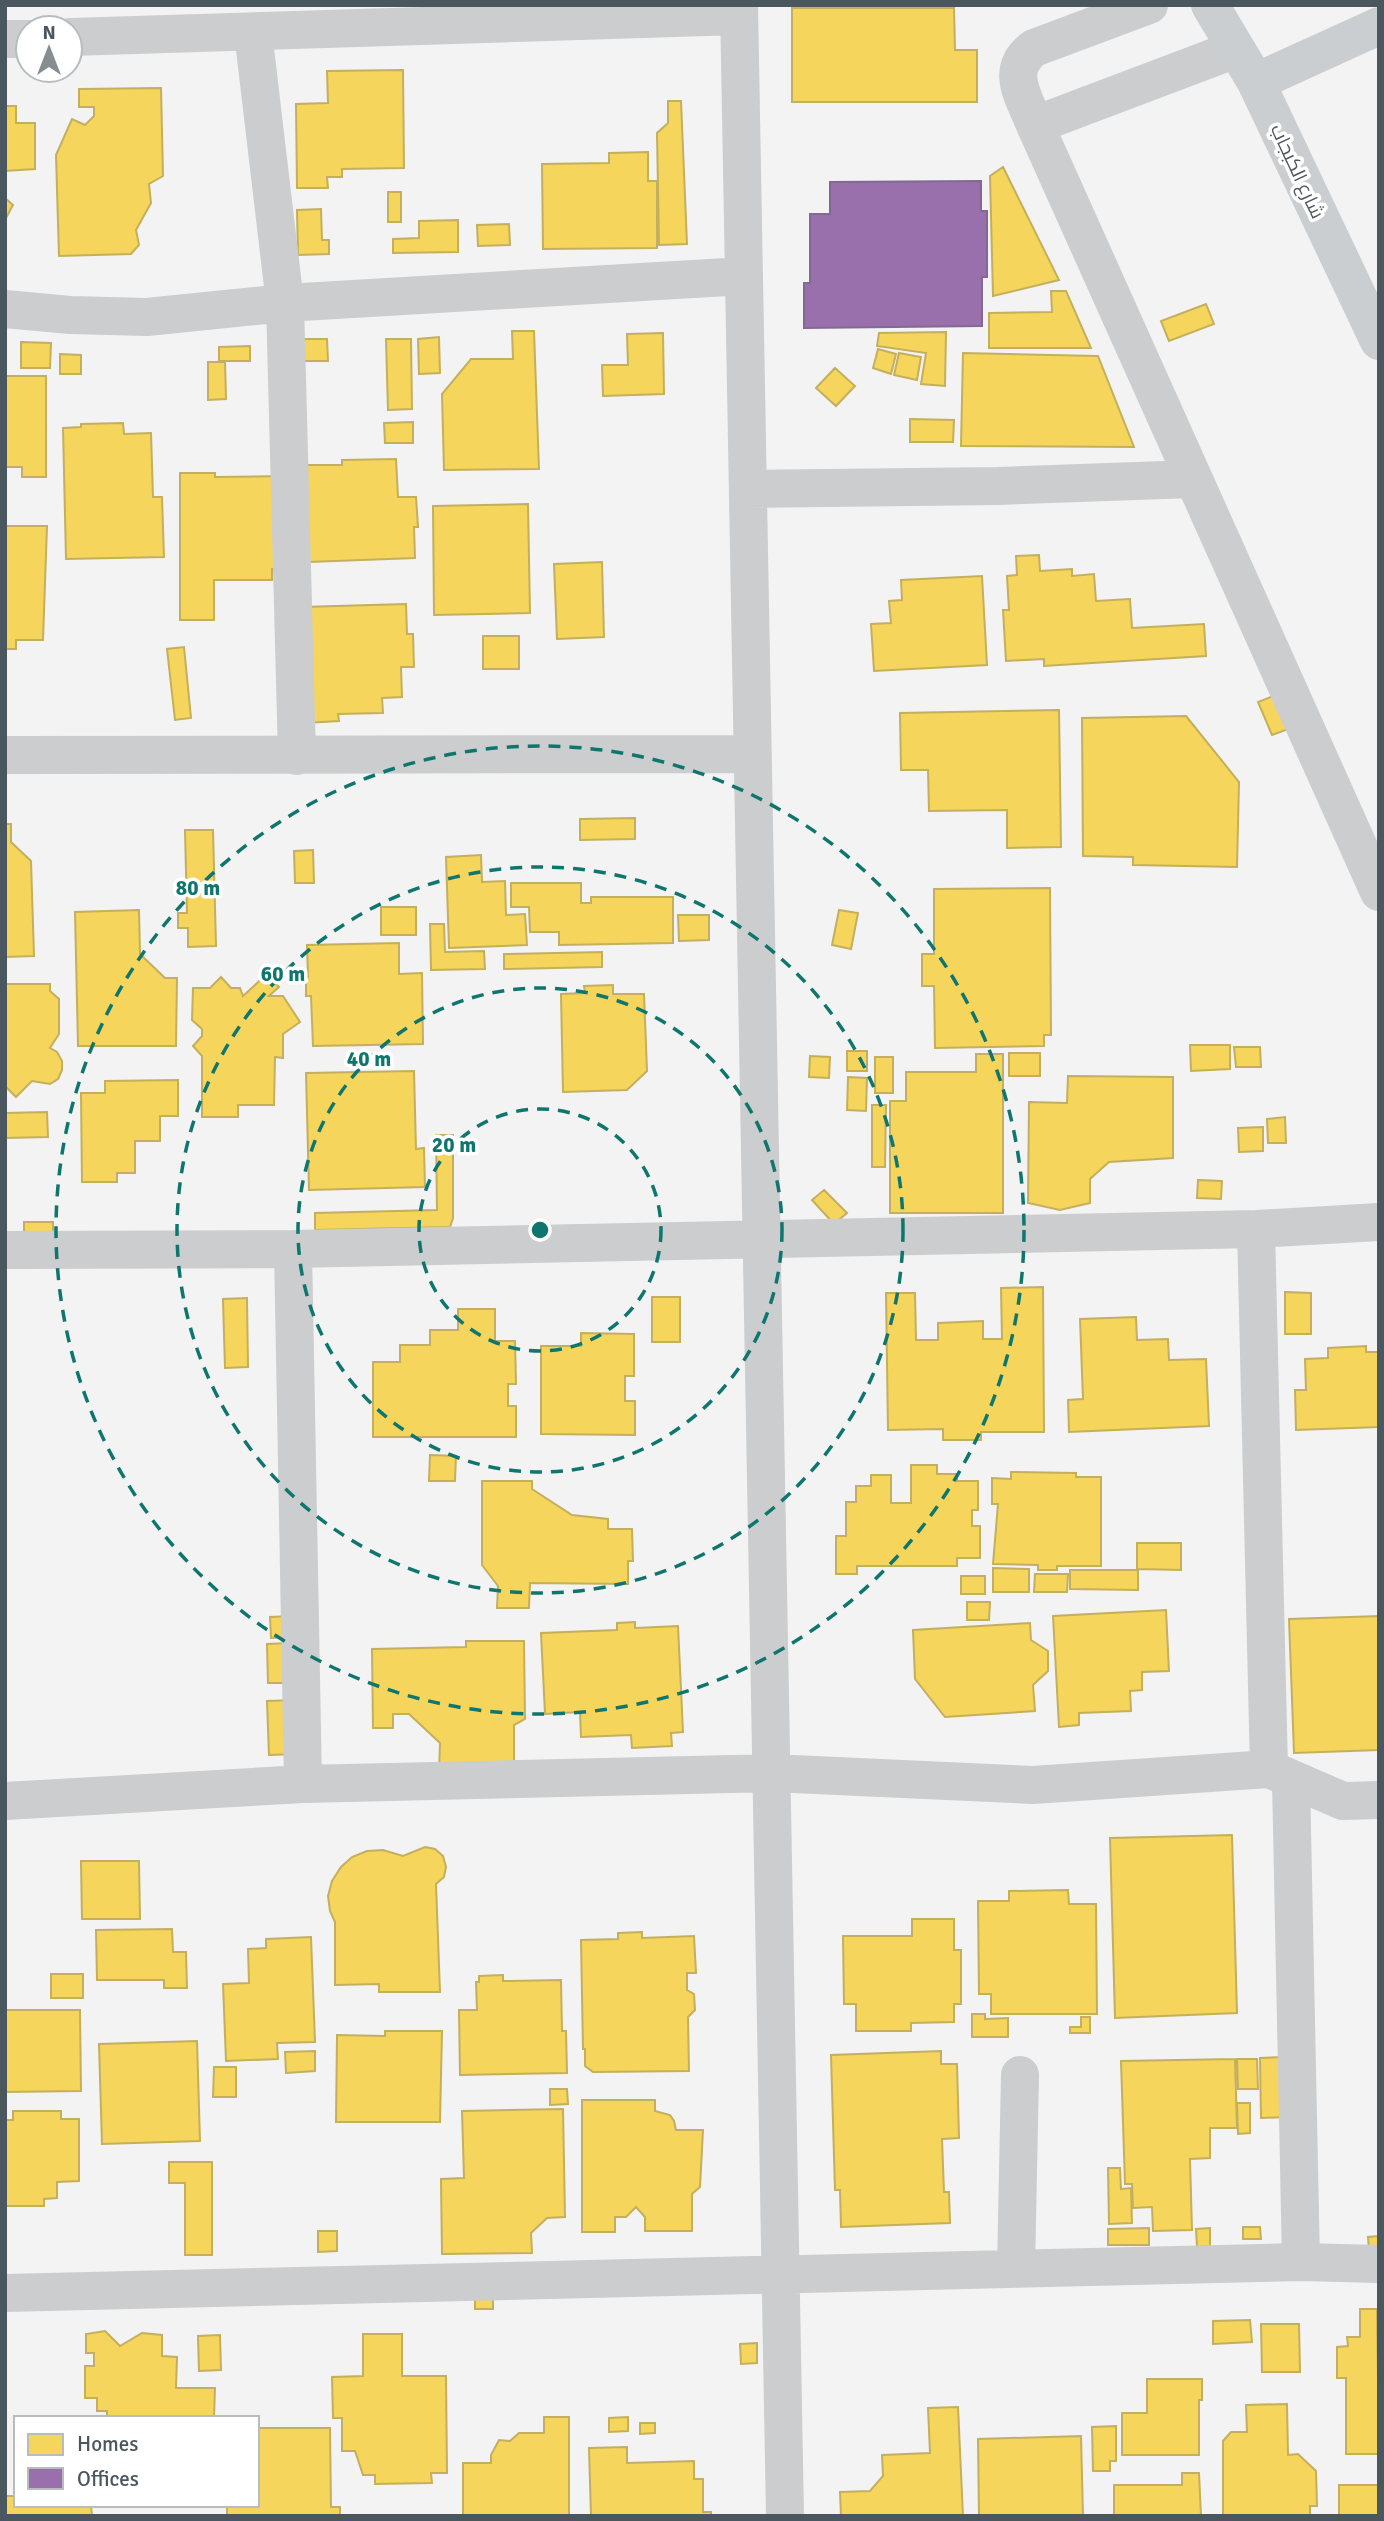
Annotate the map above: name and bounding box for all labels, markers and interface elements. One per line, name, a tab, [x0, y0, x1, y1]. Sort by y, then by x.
north arrow	[14, 14, 84, 84]
text: N	[42, 21, 56, 45]
street label: شارع الكبجاب	[1264, 120, 1329, 223]
text: 80 m	[176, 875, 220, 901]
text: 60 m	[261, 961, 305, 987]
text: 40 m	[347, 1046, 391, 1072]
text: 20 m	[432, 1132, 476, 1158]
centre of rings	[528, 1218, 552, 1242]
legend	[14, 2416, 259, 2507]
text: Homes	[77, 2431, 139, 2457]
text: Offices	[77, 2466, 139, 2492]

